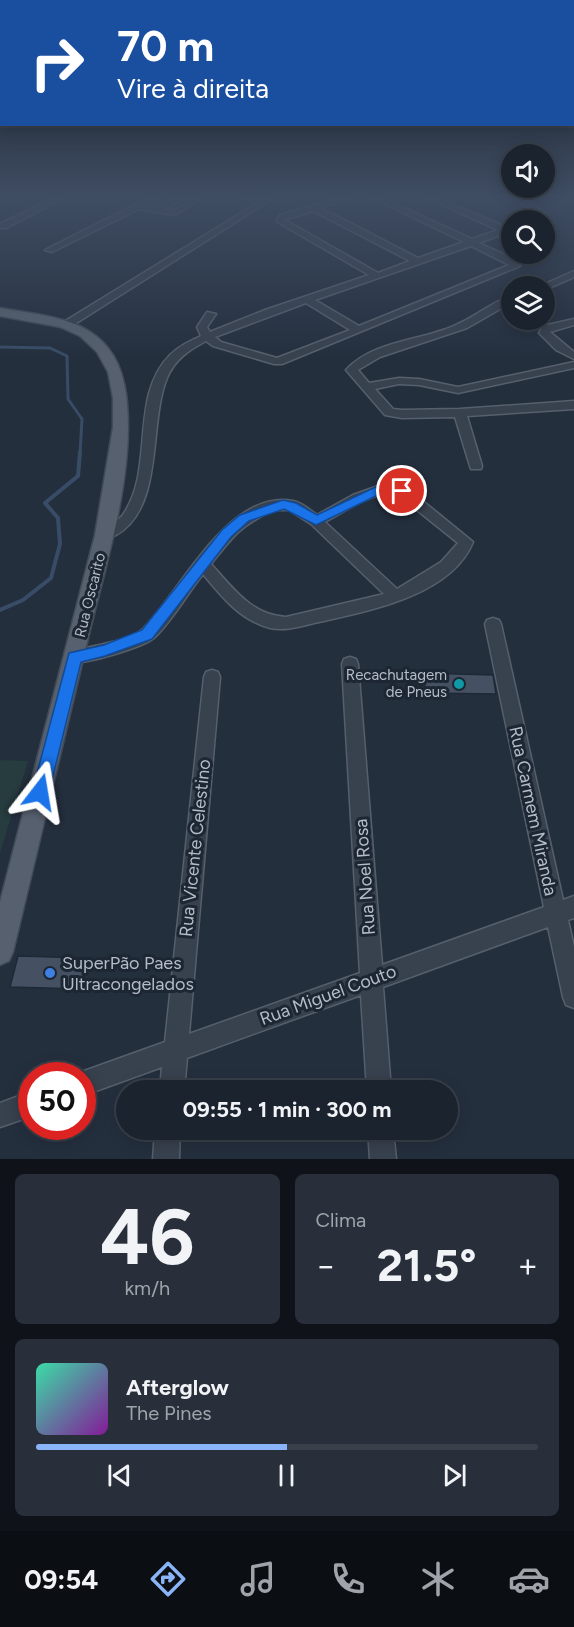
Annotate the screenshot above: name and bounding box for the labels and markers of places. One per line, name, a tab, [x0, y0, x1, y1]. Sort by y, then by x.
pin	[376, 465, 427, 516]
place label: Recachutagem de Pneus	[346, 666, 447, 701]
marker: Recachutagem de Pneus	[452, 677, 466, 691]
place label: SuperPão Paes Ultracongelados	[62, 952, 194, 995]
marker: SuperPão Paes Ultracongelados	[43, 966, 57, 980]

